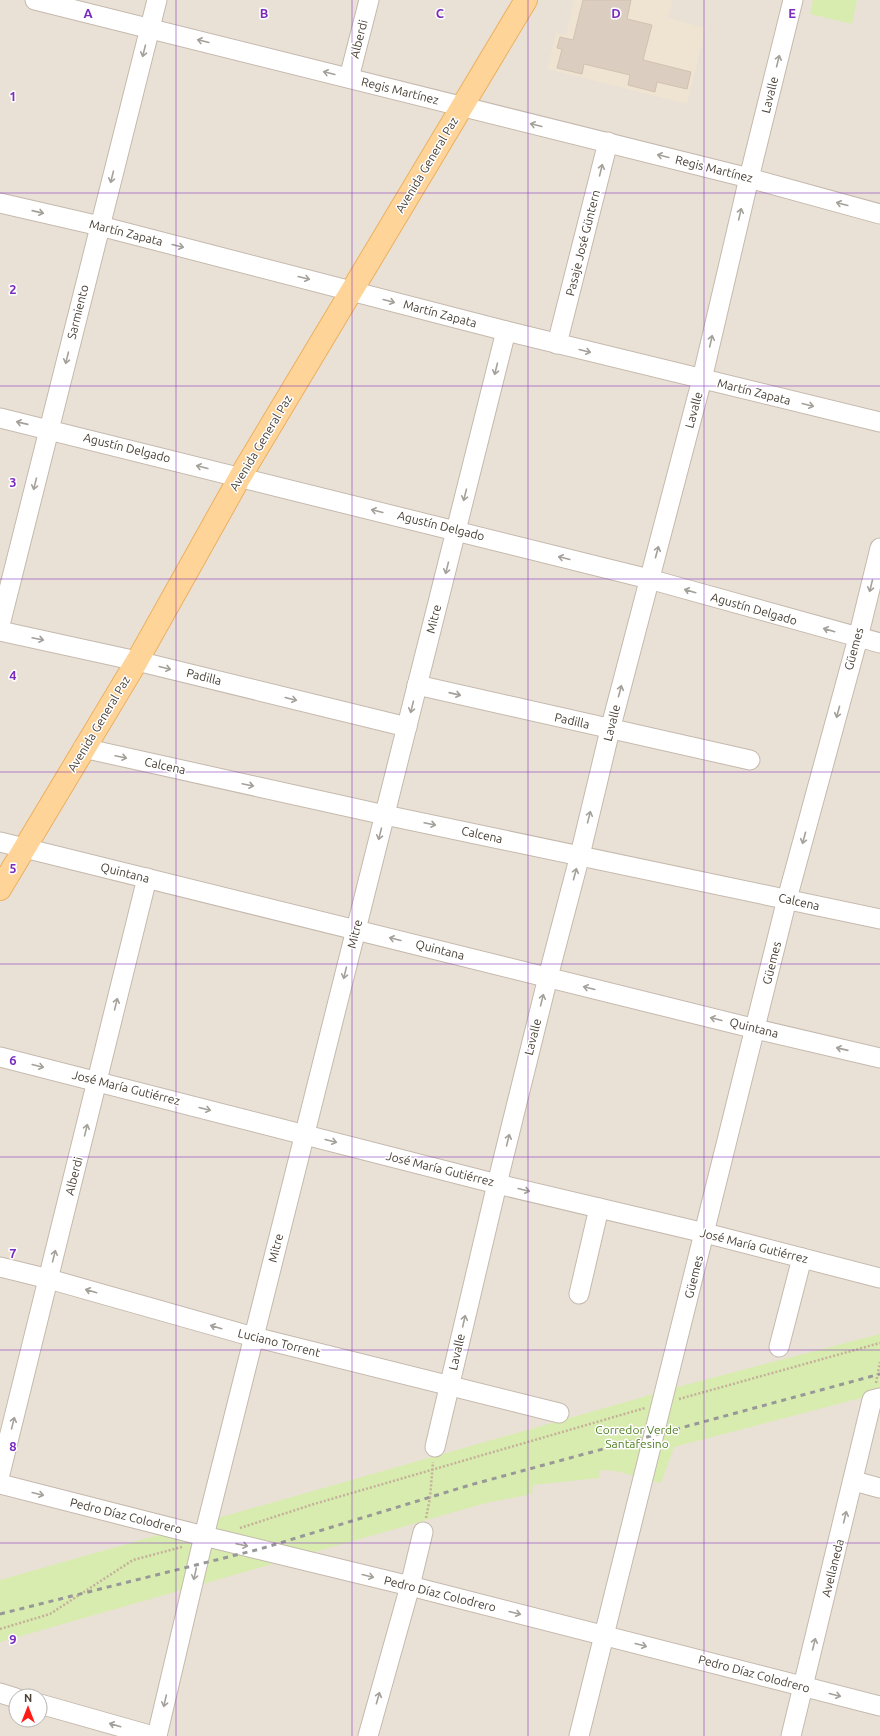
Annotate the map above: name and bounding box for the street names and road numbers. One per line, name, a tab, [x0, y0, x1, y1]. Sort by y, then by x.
street label: Alberdi	[347, 18, 370, 59]
street label: Regis Martínez	[360, 75, 441, 107]
street label: Lavalle	[759, 75, 780, 115]
street label: Avenida General Paz	[393, 114, 461, 215]
street label: Regis Martínez	[674, 153, 755, 185]
street label: Pasaje José Güntern	[563, 189, 602, 297]
street label: Martín Zapata	[88, 217, 164, 248]
street label: Sarmiento	[64, 283, 91, 340]
street label: Martín Zapata	[402, 297, 478, 330]
street label: Martín Zapata	[716, 376, 792, 407]
street label: Lavalle	[682, 390, 705, 430]
street label: Avenida General Paz	[227, 392, 295, 493]
street label: Agustín Delgado	[82, 430, 172, 465]
street label: Agustín Delgado	[396, 508, 486, 543]
street label: Agustín Delgado	[709, 590, 799, 627]
street label: Mitre	[424, 603, 443, 635]
street label: Güemes	[842, 626, 865, 672]
street label: Padilla	[185, 666, 223, 687]
street label: Avenida General Paz	[65, 673, 133, 774]
street label: Lavalle	[601, 703, 622, 743]
street label: Padilla	[553, 710, 591, 731]
street label: Calcena	[143, 755, 187, 776]
street label: Calcena	[460, 824, 504, 845]
street label: Quintana	[99, 860, 151, 885]
street label: Calcena	[777, 891, 821, 912]
street label: Mitre	[345, 918, 364, 950]
street label: Quintana	[414, 937, 466, 962]
street label: Güemes	[760, 940, 783, 986]
street label: Quintana	[728, 1015, 780, 1040]
street label: Lavalle	[522, 1017, 543, 1057]
street label: José María Gutiérrez	[71, 1068, 182, 1107]
street label: José María Gutiérrez	[385, 1149, 496, 1188]
street label: Alberdi	[62, 1155, 85, 1196]
street label: José María Gutiérrez	[699, 1226, 810, 1265]
street label: Mitre	[266, 1232, 285, 1264]
street label: Güemes	[682, 1254, 705, 1300]
street label: Luciano Torrent	[236, 1326, 322, 1359]
street label: Lavalle	[446, 1332, 467, 1371]
street label: Pedro Díaz Colodrero	[69, 1495, 183, 1536]
street label: Avellaneda	[819, 1538, 846, 1598]
street label: Pedro Díaz Colodrero	[383, 1573, 497, 1614]
street label: Pedro Díaz Colodrero	[697, 1652, 811, 1695]

